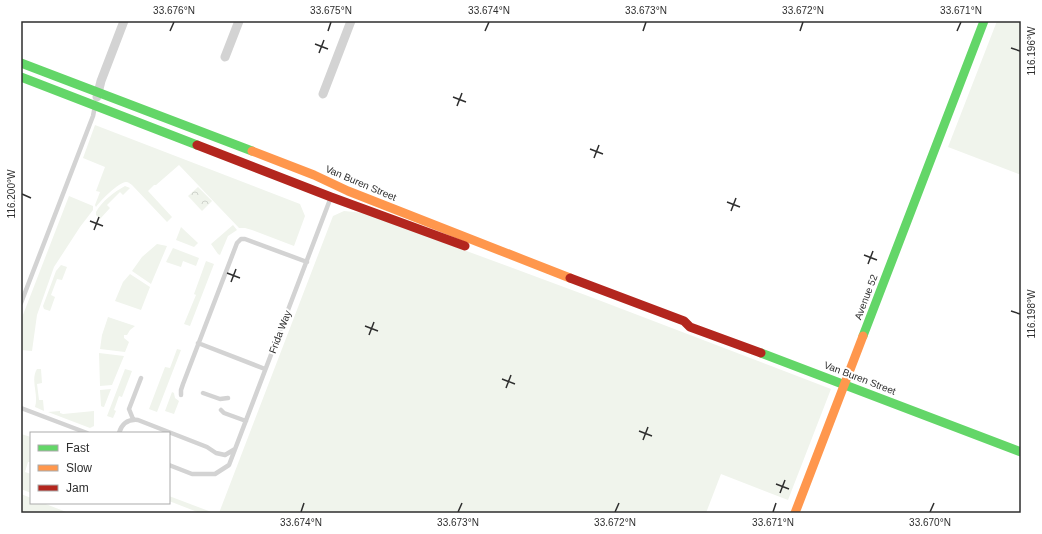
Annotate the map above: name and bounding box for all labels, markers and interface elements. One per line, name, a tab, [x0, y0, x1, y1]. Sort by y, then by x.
text: 33.676°N	[153, 5, 195, 16]
text: 33.675°N	[310, 5, 352, 16]
text: 33.674°N	[468, 5, 510, 16]
text: 33.673°N	[625, 5, 667, 16]
text: 33.672°N	[782, 5, 824, 16]
text: 33.671°N	[940, 5, 982, 16]
text: 116.196°W	[1026, 26, 1037, 75]
street label: Van Buren Street	[324, 163, 398, 203]
text: 116.200°W	[6, 169, 17, 218]
street label: Avenue 52	[852, 272, 880, 321]
text: 116.198°W	[1026, 289, 1037, 338]
street label: Frida Way	[267, 309, 293, 355]
street label: Van Buren Street	[823, 359, 898, 397]
legend	[30, 432, 170, 504]
text: Fast	[66, 441, 90, 455]
text: Slow	[66, 461, 92, 475]
text: Jam	[66, 481, 89, 495]
text: 33.674°N	[280, 517, 322, 528]
text: 33.673°N	[437, 517, 479, 528]
text: 33.672°N	[594, 517, 636, 528]
text: 33.671°N	[752, 517, 794, 528]
text: 33.670°N	[909, 517, 951, 528]

